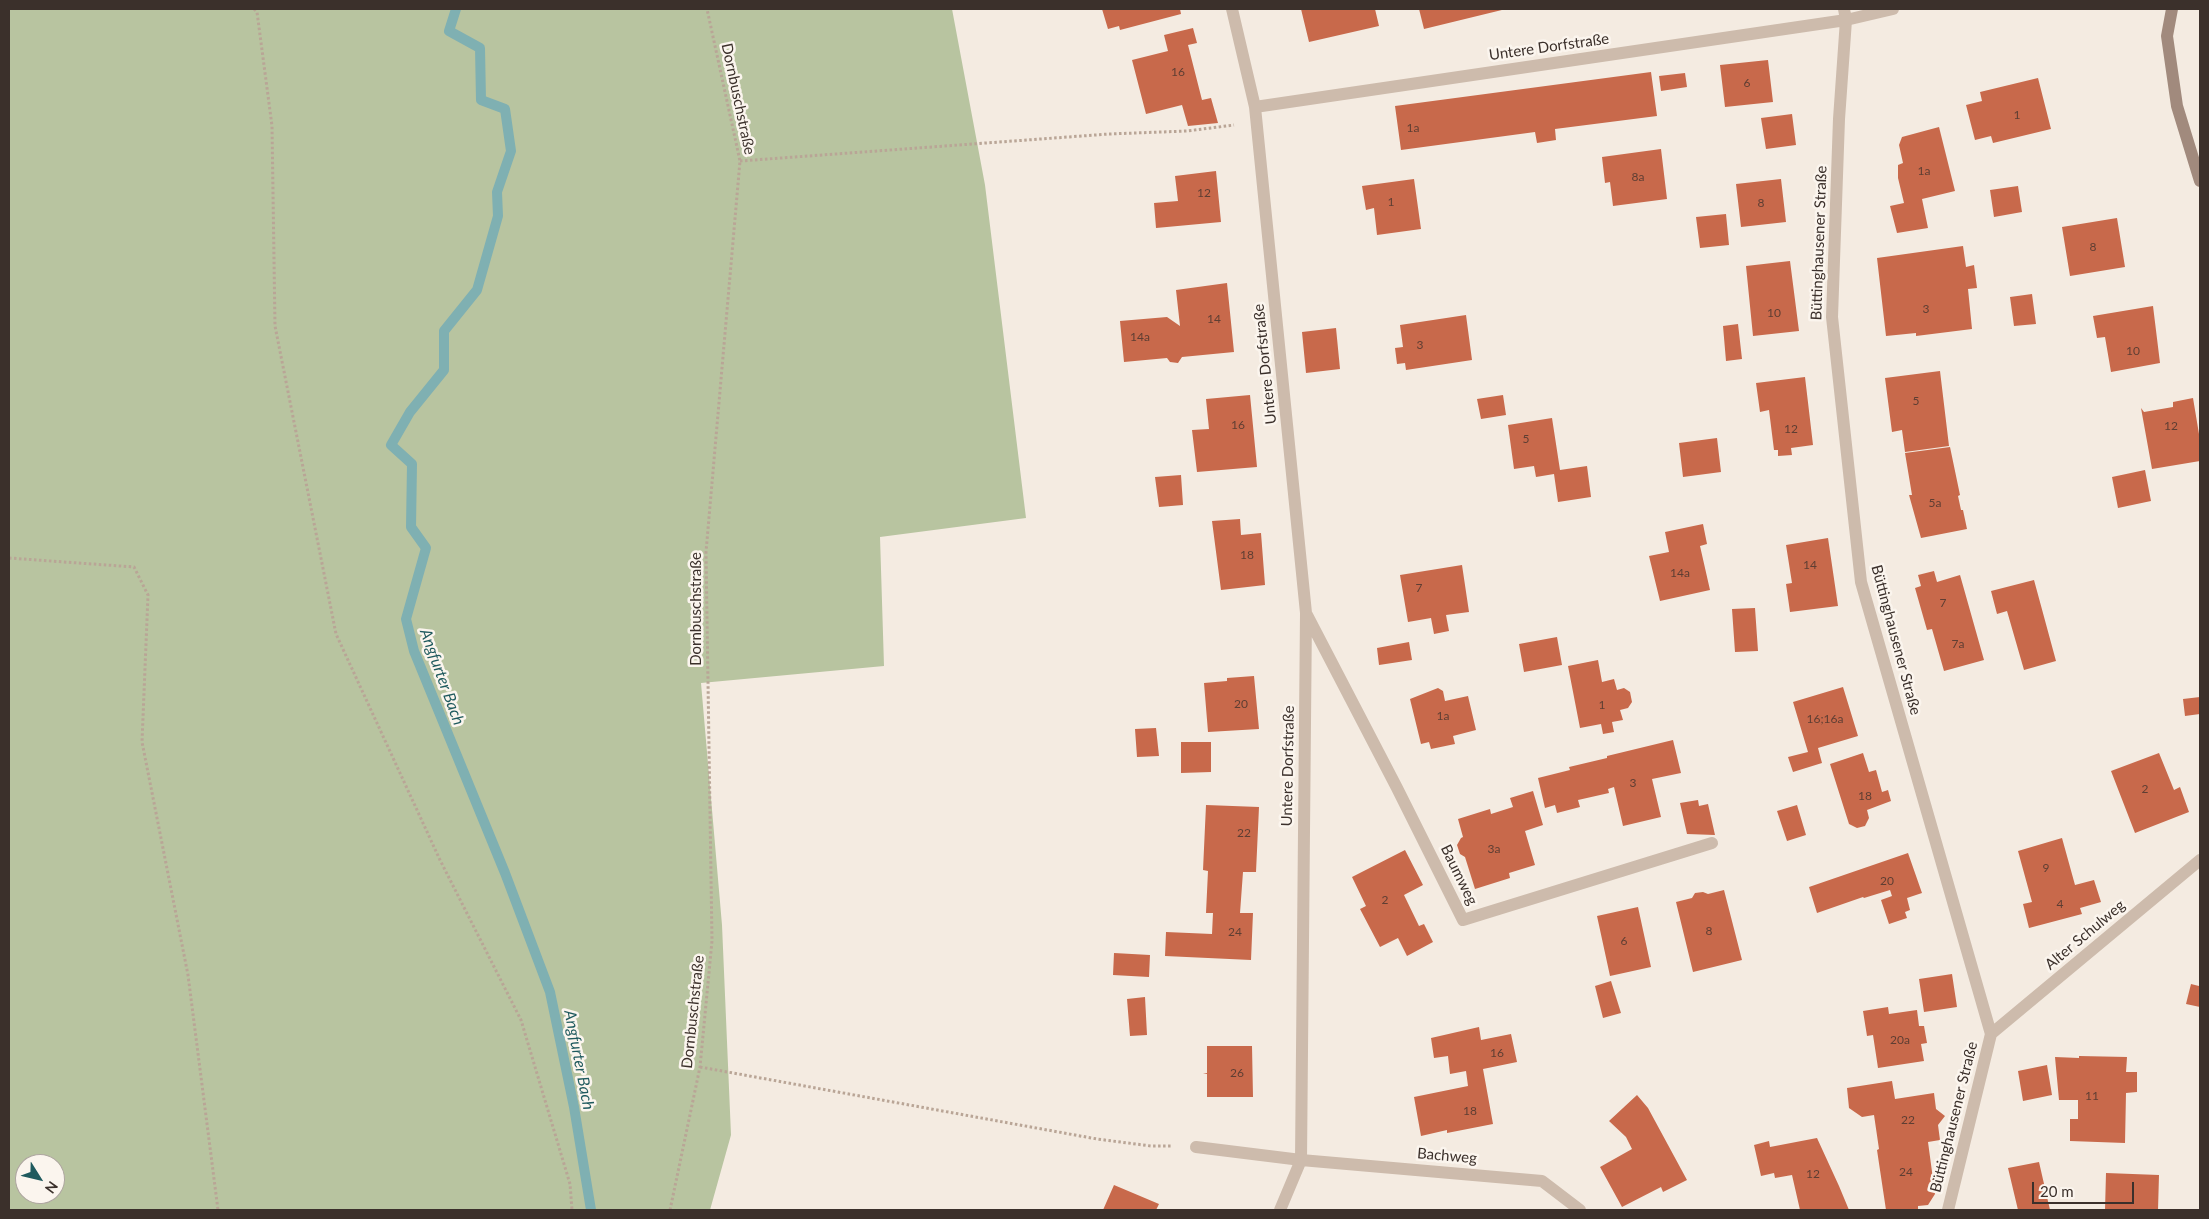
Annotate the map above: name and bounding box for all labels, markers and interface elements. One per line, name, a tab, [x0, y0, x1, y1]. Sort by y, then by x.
street label: Untere Dorfstraße	[1488, 30, 1610, 64]
street label: Dornbuschstraße	[717, 42, 759, 156]
house number: 16	[1171, 65, 1185, 79]
house number: 6	[1744, 76, 1750, 90]
house number: 1	[2014, 108, 2020, 122]
house number: 1a	[1407, 121, 1419, 135]
house number: 1a	[1918, 164, 1930, 178]
street label: Büttinghausener Straße	[1807, 165, 1831, 321]
house number: 8a	[1632, 170, 1644, 184]
house number: 12	[1197, 186, 1211, 200]
house number: 1	[1388, 195, 1394, 209]
house number: 8	[1758, 196, 1764, 210]
house number: 8	[2090, 240, 2096, 254]
house number: 3	[1923, 302, 1929, 316]
street label: Untere Dorfstraße	[1250, 303, 1280, 425]
house number: 10	[1767, 306, 1781, 320]
house number: 14	[1207, 312, 1221, 326]
house number: 14a	[1130, 330, 1150, 344]
house number: 3	[1417, 338, 1423, 352]
house number: 10	[2126, 344, 2140, 358]
house number: 5	[1913, 394, 1919, 408]
house number: 16	[1231, 418, 1245, 432]
house number: 12	[2164, 419, 2178, 433]
house number: 12	[1784, 422, 1798, 436]
house number: 5	[1523, 432, 1529, 446]
house number: 5a	[1929, 496, 1941, 510]
house number: 18	[1240, 548, 1254, 562]
street label: Dornbuschstraße	[687, 552, 705, 666]
house number: 14	[1803, 558, 1817, 572]
street label: Büttinghausener Straße	[1867, 563, 1925, 717]
house number: 14a	[1670, 566, 1690, 580]
house number: 7	[1416, 581, 1422, 595]
house number: 7	[1940, 596, 1946, 610]
water label: Angfurter Bach	[416, 626, 468, 728]
house number: 7a	[1952, 637, 1964, 651]
house number: 20	[1234, 697, 1248, 711]
house number: 1	[1599, 698, 1605, 712]
street label: Untere Dorfstraße	[1278, 705, 1298, 827]
house number: 1a	[1437, 709, 1449, 723]
house number: 16;16a	[1807, 712, 1843, 726]
house number: 3	[1630, 776, 1636, 790]
house number: 2	[2142, 782, 2148, 796]
house number: 18	[1858, 789, 1872, 803]
house number: 22	[1237, 826, 1251, 840]
street label: Baumweg	[1437, 842, 1481, 908]
house number: 3a	[1488, 842, 1500, 856]
house number: 9	[2043, 861, 2049, 875]
house number: 20	[1880, 874, 1894, 888]
house number: 2	[1382, 893, 1388, 907]
street label: Alter Schulweg	[2041, 896, 2129, 974]
house number: 4	[2057, 897, 2063, 911]
house number: 8	[1706, 924, 1712, 938]
house number: 24	[1228, 925, 1242, 939]
house number: 6	[1621, 934, 1627, 948]
street label: Dornbuschstraße	[678, 955, 708, 1069]
water label: Angfurter Bach	[560, 1008, 598, 1112]
house number: 20a	[1890, 1033, 1910, 1047]
street label: Büttinghausener Straße	[1927, 1040, 1981, 1194]
house number: 16	[1490, 1046, 1504, 1060]
house number: 26	[1230, 1066, 1244, 1080]
house number: 11	[2085, 1089, 2099, 1103]
house number: 18	[1463, 1104, 1477, 1118]
house number: 22	[1901, 1113, 1915, 1127]
street label: Bachweg	[1416, 1144, 1478, 1168]
north arrow	[15, 1154, 65, 1204]
house number: 24	[1899, 1165, 1913, 1179]
house number: 12	[1806, 1167, 1820, 1181]
scale bar	[2034, 1172, 2136, 1204]
text: N	[42, 1178, 62, 1197]
text: 20 m	[2040, 1182, 2074, 1200]

